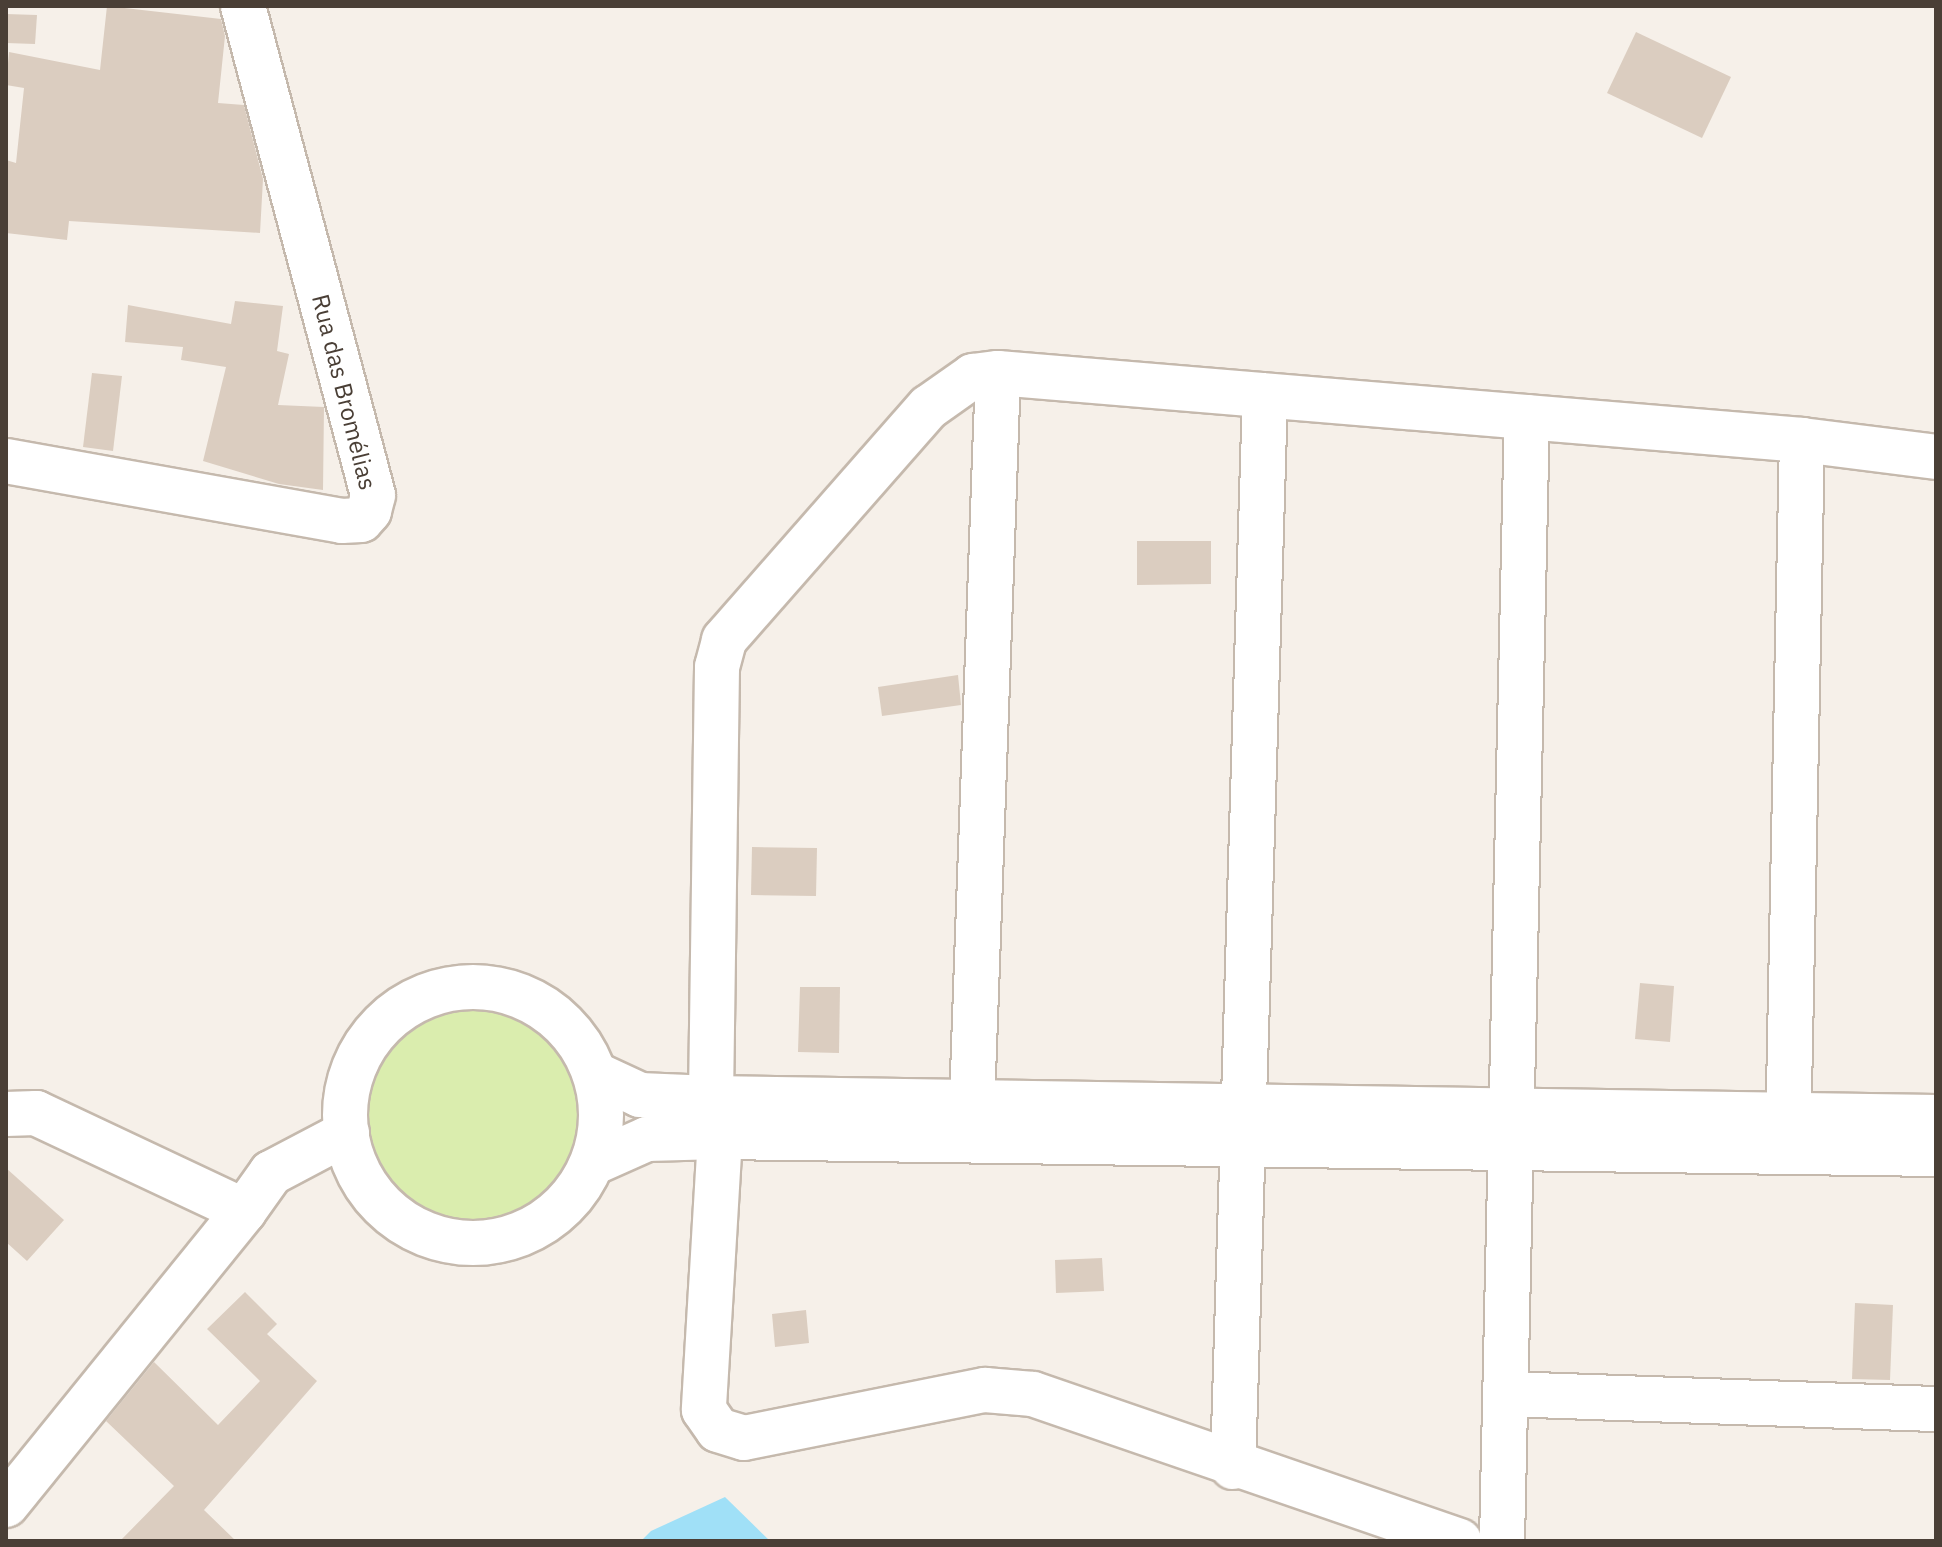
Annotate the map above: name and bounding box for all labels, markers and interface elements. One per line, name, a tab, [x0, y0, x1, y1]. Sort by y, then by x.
street label: Rua das Bromélias	[306, 291, 382, 493]

